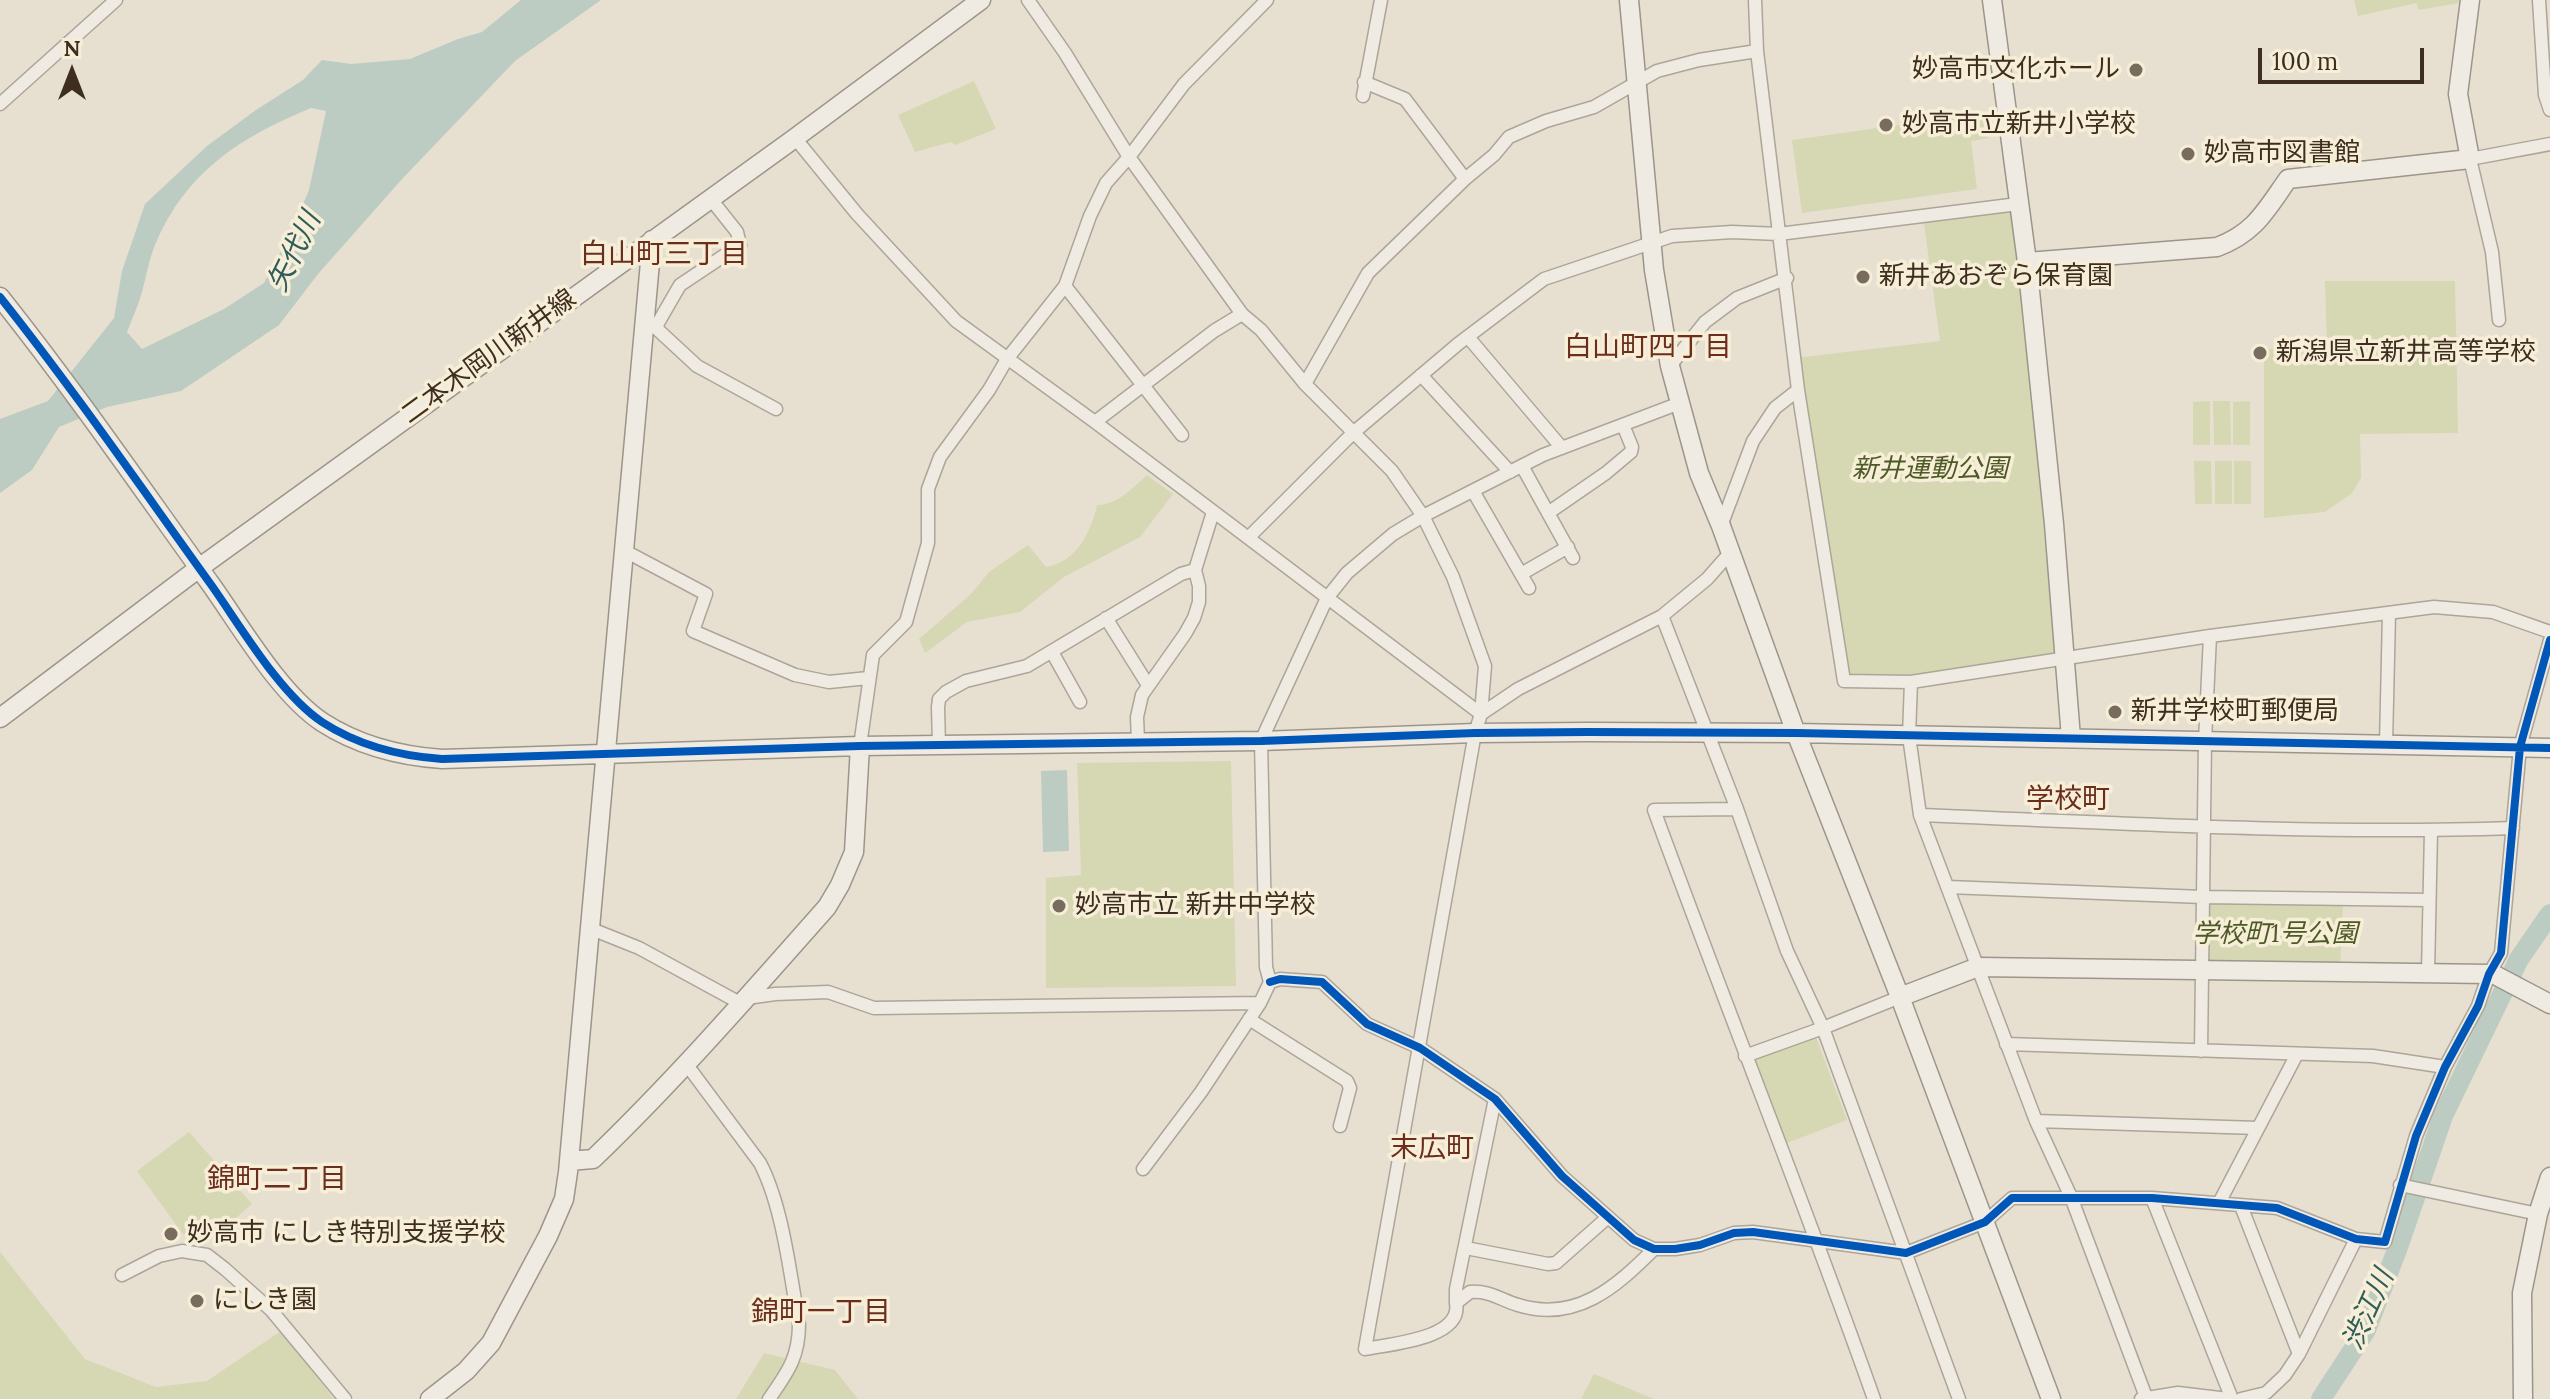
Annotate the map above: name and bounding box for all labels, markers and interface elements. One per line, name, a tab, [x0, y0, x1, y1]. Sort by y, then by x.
north arrow	[32, 32, 112, 112]
scale bar	[2262, 32, 2428, 82]
text: N	[63, 34, 81, 62]
text: 100 m	[2272, 46, 2338, 77]
place label: 妙高市文化ホール	[1912, 54, 2120, 86]
marker: 妙高市文化ホール	[2127, 61, 2145, 79]
place label: 妙高市立新井小学校	[1902, 109, 2136, 141]
marker: 妙高市立新井小学校	[1877, 116, 1895, 134]
place label: 妙高市図書館	[2204, 138, 2360, 170]
marker: 妙高市図書館	[2179, 145, 2197, 163]
water label: 矢代川	[261, 207, 329, 297]
district label: 白山町三丁目	[580, 238, 748, 272]
place label: 新井あおぞら保育園	[1879, 261, 2113, 293]
marker: 新井あおぞら保育園	[1854, 268, 1872, 286]
street label: 二本木岡川新井線	[396, 283, 582, 431]
district label: 白山町四丁目	[1564, 331, 1732, 365]
place label: 新潟県立新井高等学校	[2276, 337, 2536, 369]
marker: 新潟県立新井高等学校	[2251, 344, 2269, 362]
park label: 新井運動公園	[1852, 454, 2008, 486]
place label: 新井学校町郵便局	[2131, 696, 2339, 728]
marker: 新井学校町郵便局	[2106, 703, 2124, 721]
district label: 学校町	[2026, 783, 2110, 817]
place label: 妙高市立 新井中学校	[1075, 890, 1316, 922]
marker: 妙高市立 新井中学校	[1050, 897, 1068, 915]
park label: 学校町1号公園	[2192, 919, 2358, 951]
district label: 末広町	[1390, 1132, 1474, 1166]
district label: 錦町二丁目	[207, 1163, 347, 1197]
place label: 妙高市 にしき特別支援学校	[187, 1218, 506, 1250]
marker: 妙高市 にしき特別支援学校	[162, 1225, 180, 1243]
water label: 渋江川	[2337, 1265, 2401, 1355]
place label: にしき園	[213, 1285, 317, 1317]
marker: にしき園	[188, 1292, 206, 1310]
district label: 錦町一丁目	[751, 1296, 891, 1330]

